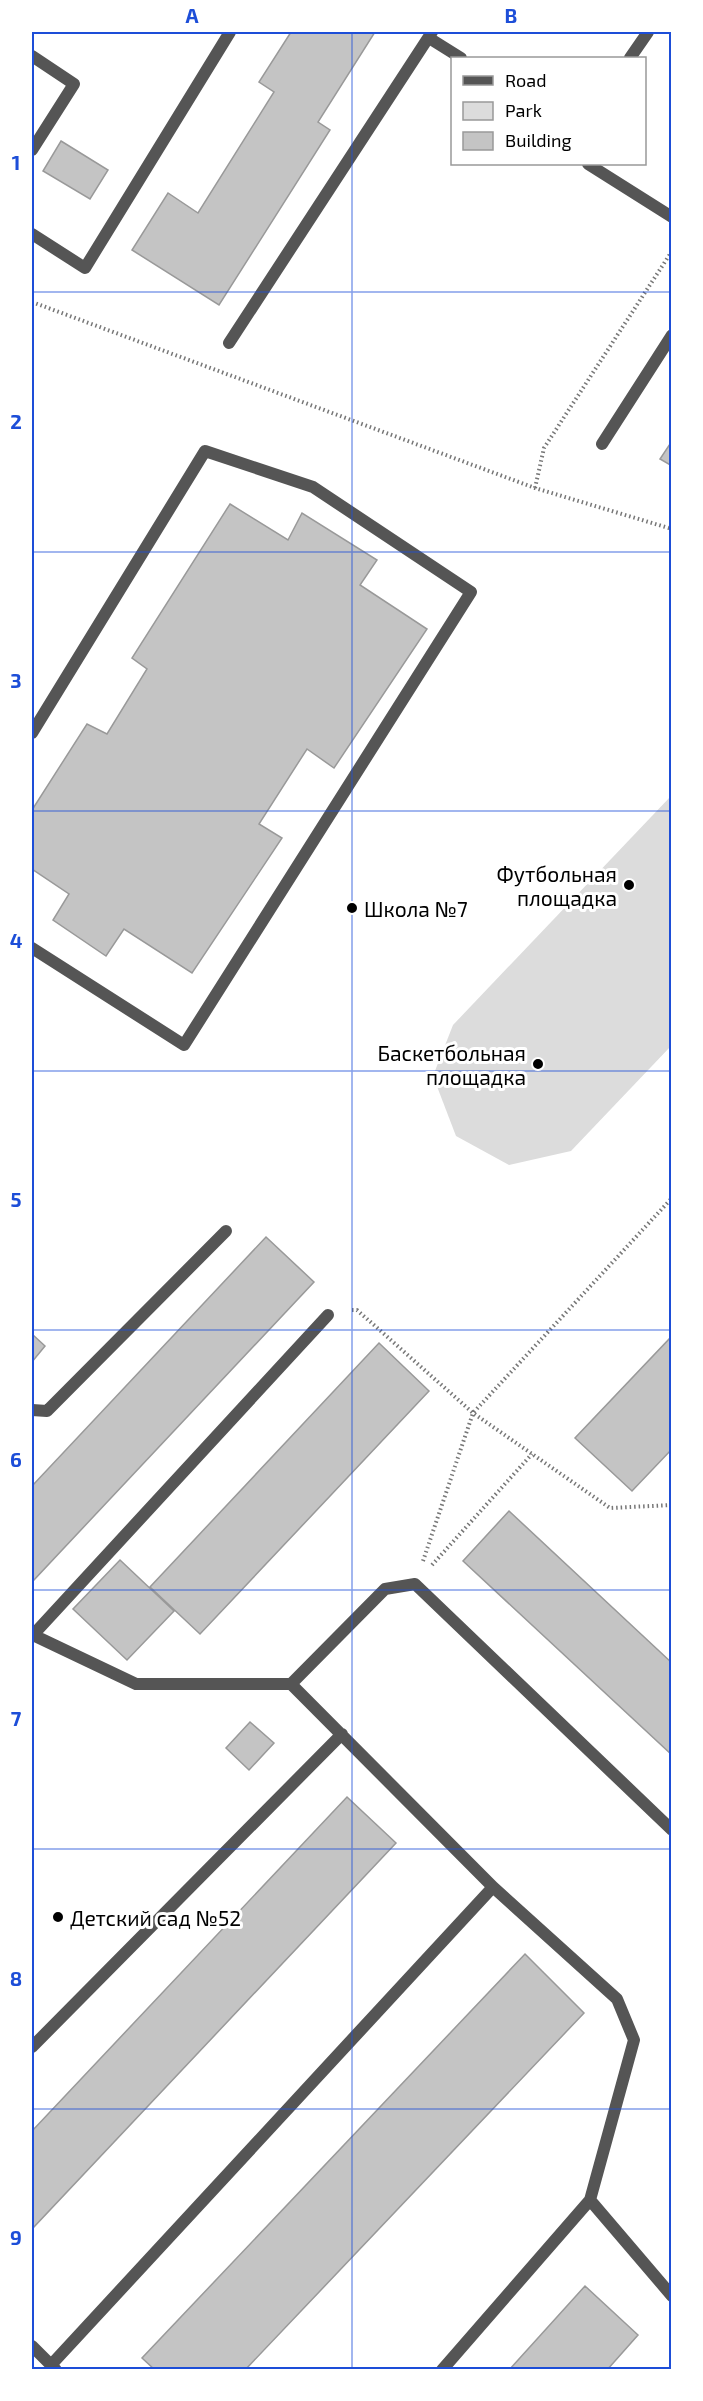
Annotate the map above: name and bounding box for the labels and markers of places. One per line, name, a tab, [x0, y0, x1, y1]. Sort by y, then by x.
place label: Футбольная площадка	[497, 861, 617, 910]
marker: Футбольная площадка	[622, 878, 636, 892]
place label: Школа №7	[364, 896, 468, 921]
marker: Школа №7	[345, 901, 359, 915]
place label: Баскетбольная площадка	[377, 1040, 526, 1089]
marker: Баскетбольная площадка	[531, 1057, 545, 1071]
place label: Детский сад №52	[70, 1905, 241, 1930]
marker: Детский сад №52	[51, 1910, 65, 1924]

